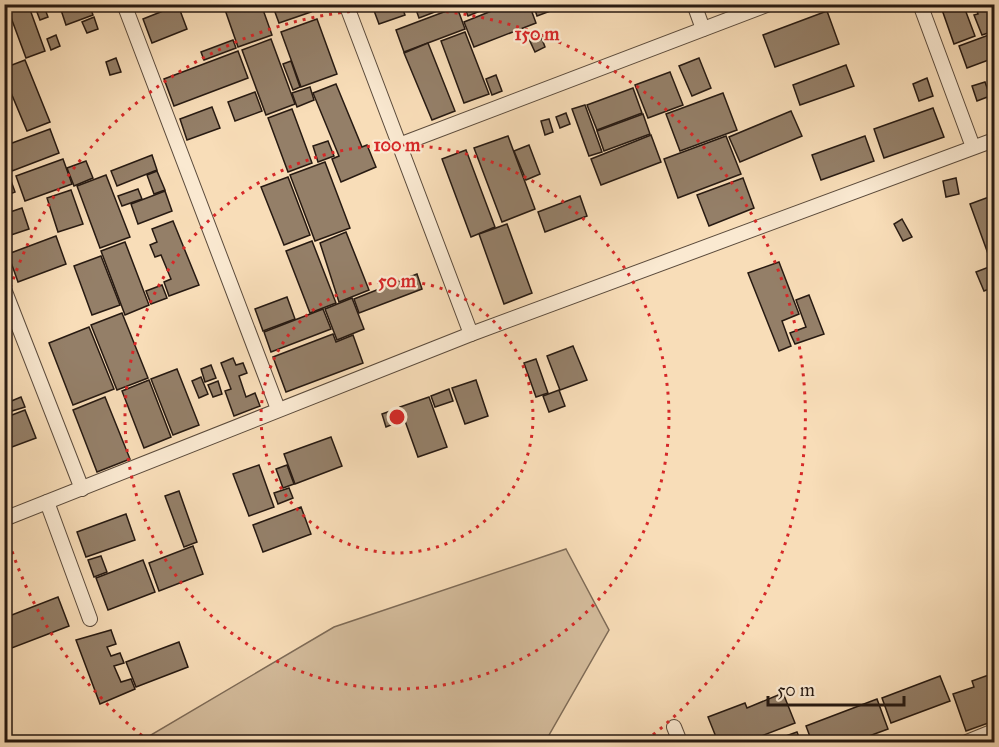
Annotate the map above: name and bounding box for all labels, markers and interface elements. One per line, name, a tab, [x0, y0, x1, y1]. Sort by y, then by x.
text: 150 m	[515, 23, 560, 45]
text: 100 m	[374, 134, 421, 156]
text: 50 m	[378, 270, 417, 292]
centre of rings	[387, 407, 407, 427]
scale bar	[768, 669, 904, 707]
text: 50 m	[777, 679, 815, 701]

